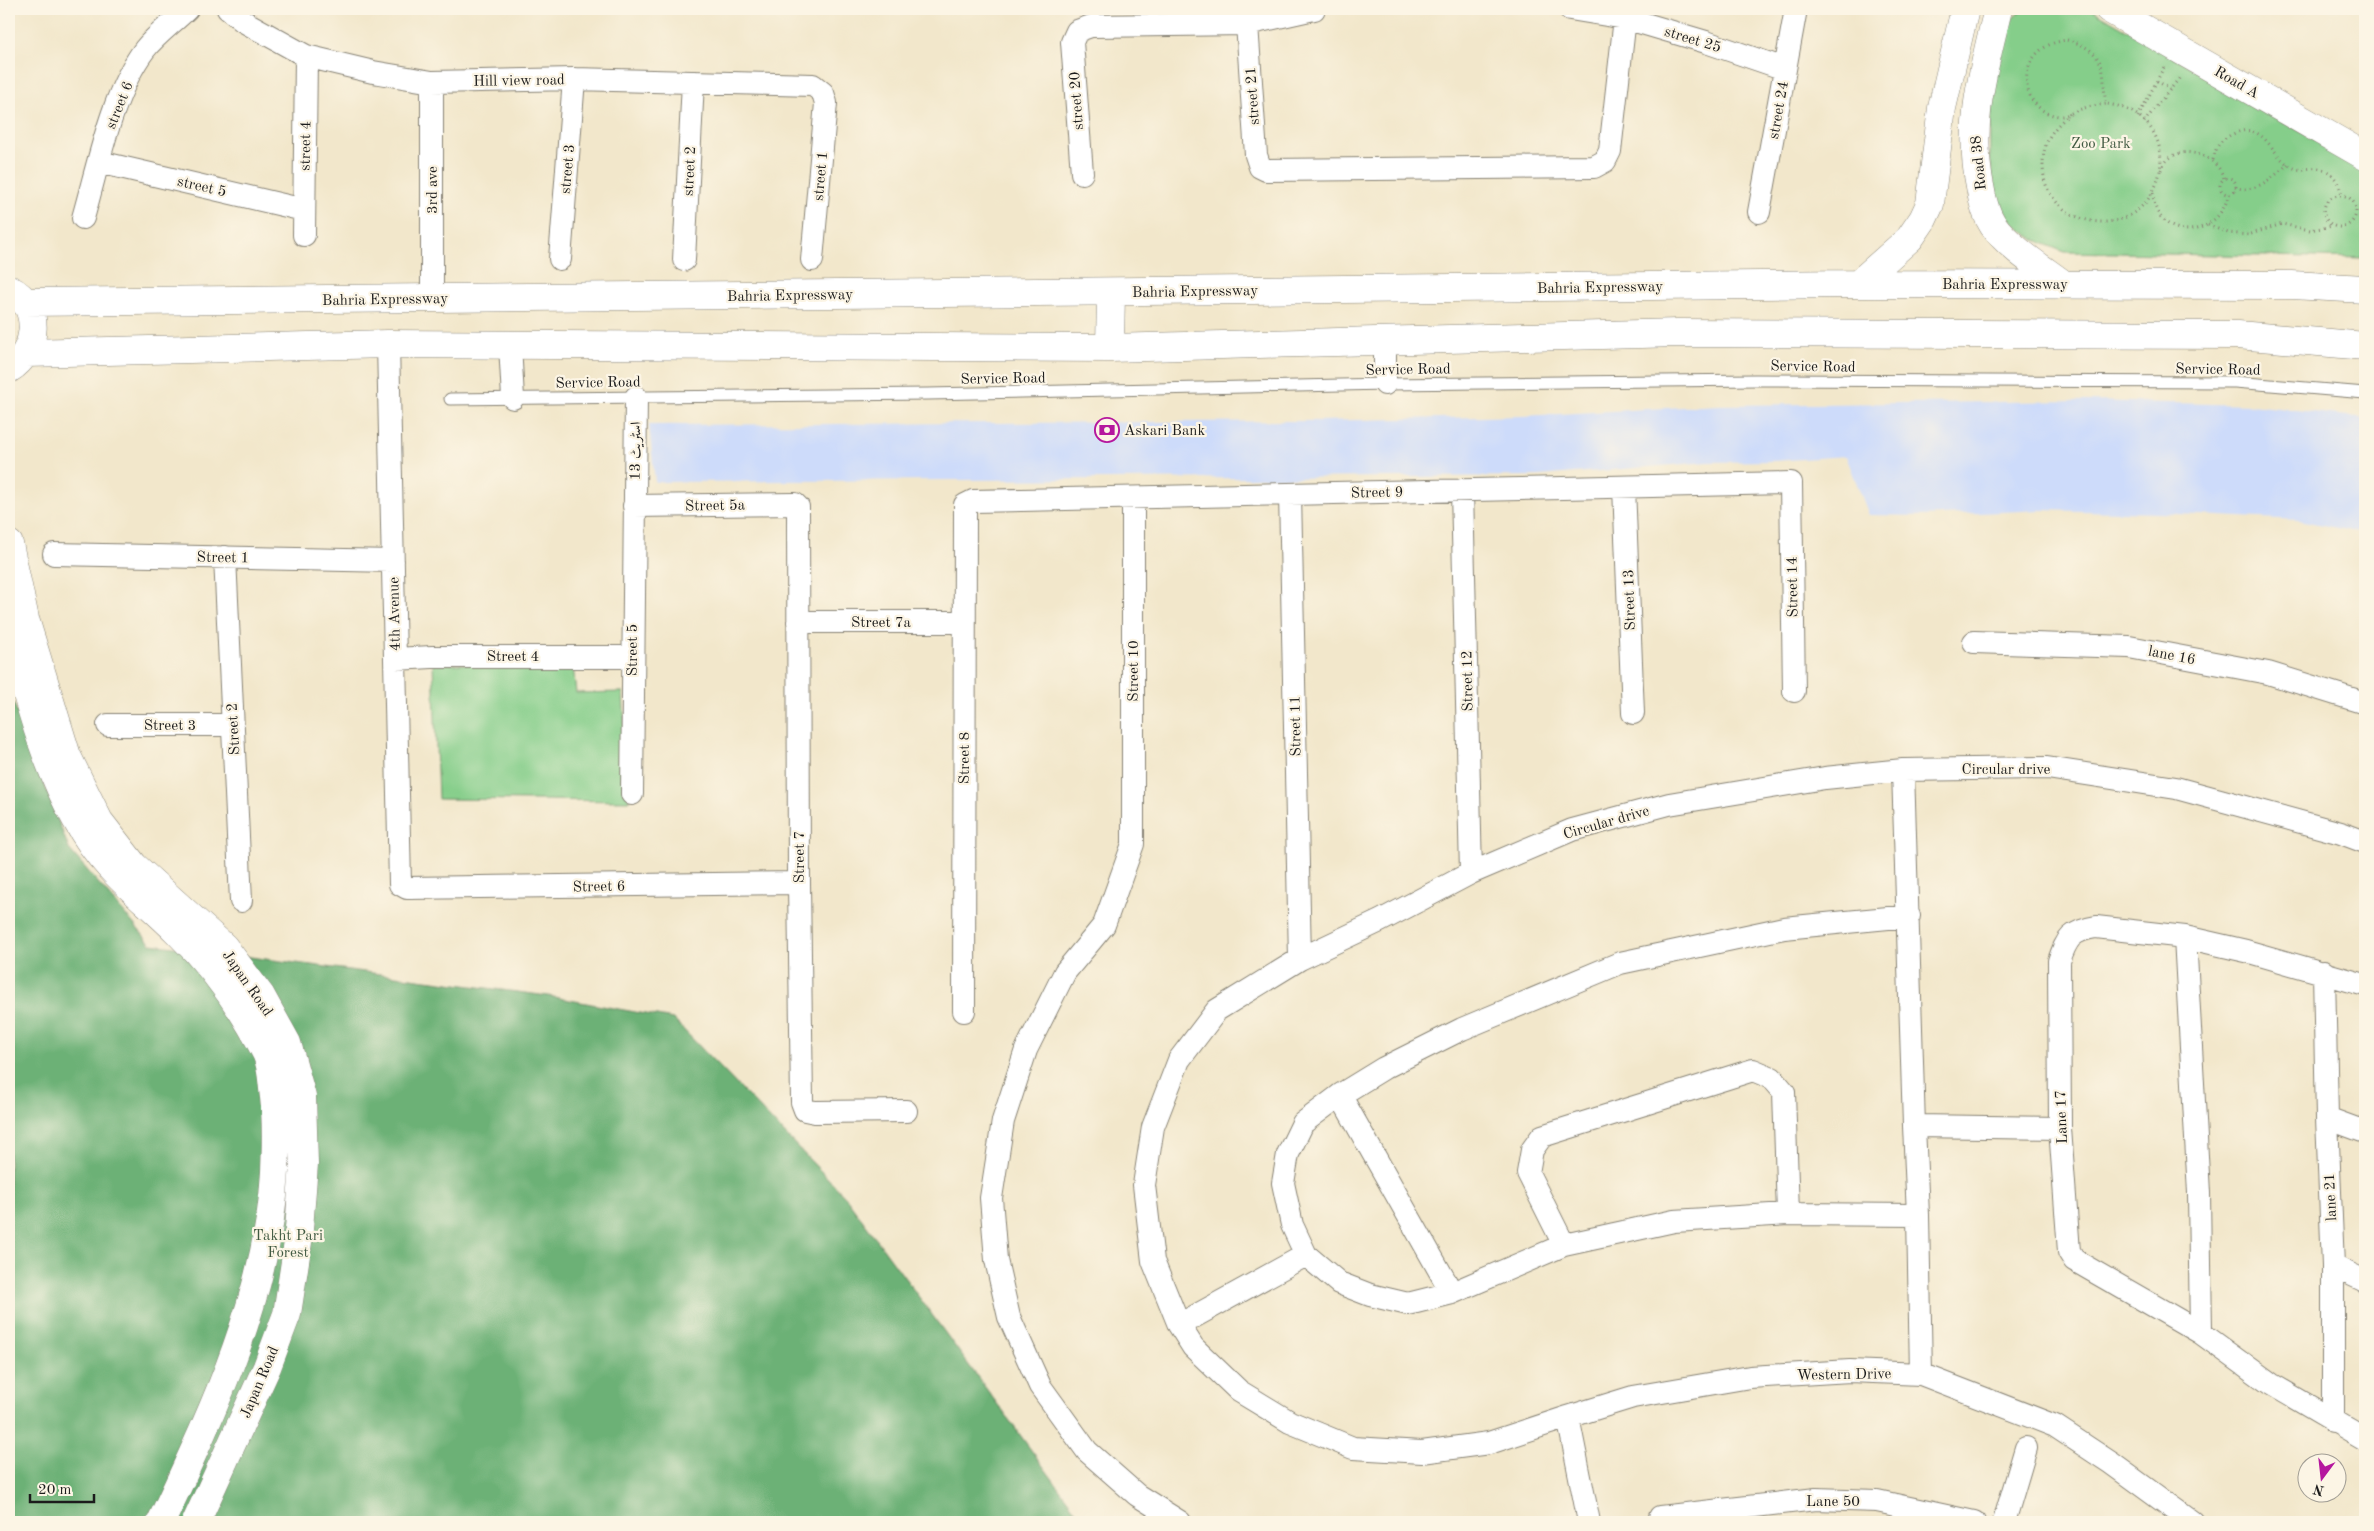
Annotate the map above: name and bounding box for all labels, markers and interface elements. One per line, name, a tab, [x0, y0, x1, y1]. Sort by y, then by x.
street label: street 25	[1662, 25, 1723, 56]
street label: Road A	[2211, 65, 2262, 102]
street label: street 21	[1244, 66, 1263, 126]
street label: street 20	[1068, 71, 1087, 131]
street label: Hill view road	[473, 73, 565, 90]
street label: street 6	[104, 80, 137, 131]
street label: street 24	[1767, 80, 1792, 140]
street label: street 4	[299, 121, 314, 171]
street label: Road 38	[1969, 135, 1990, 191]
park label: Zoo Park	[2071, 137, 2131, 152]
street label: street 3	[559, 144, 578, 195]
street label: street 2	[682, 146, 699, 196]
street label: street 1	[812, 151, 831, 202]
street label: 3rd ave	[426, 166, 441, 214]
street label: street 5	[176, 175, 228, 200]
street label: Bahria Expressway	[1942, 278, 2068, 293]
street label: Bahria Expressway	[1537, 280, 1663, 297]
street label: Bahria Expressway	[1132, 284, 1258, 301]
street label: Bahria Expressway	[727, 288, 853, 305]
street label: Bahria Expressway	[322, 292, 448, 309]
street label: Service Road	[1770, 359, 1856, 376]
street label: Service Road	[1365, 362, 1451, 379]
street label: Service Road	[2175, 362, 2261, 379]
street label: Service Road	[960, 371, 1046, 388]
street label: Service Road	[555, 375, 641, 392]
bank icon: Askari Bank	[1094, 417, 1120, 443]
street label: اسٹریٹ 13	[628, 421, 646, 481]
place label: Askari Bank	[1124, 424, 1205, 439]
street label: Street 9	[1351, 486, 1403, 501]
street label: Street 5a	[685, 498, 746, 515]
street label: Street 1	[197, 551, 249, 566]
street label: Street 14	[1785, 556, 1802, 618]
street label: Street 13	[1622, 569, 1639, 631]
street label: 4th Avenue	[387, 577, 404, 651]
street label: Street 7a	[851, 616, 912, 631]
street label: Street 5	[626, 624, 641, 676]
street label: Street 10	[1127, 640, 1142, 702]
street label: lane 16	[2147, 645, 2197, 668]
street label: Street 4	[487, 650, 539, 665]
street label: Street 12	[1460, 650, 1477, 712]
street label: Street 11	[1288, 695, 1305, 757]
street label: Street 2	[226, 702, 243, 756]
street label: Street 3	[144, 719, 196, 734]
street label: Street 8	[958, 732, 973, 784]
street label: Circular drive	[1962, 763, 2050, 778]
street label: Circular drive	[1562, 804, 1651, 843]
street label: Street 7	[793, 831, 808, 883]
street label: Street 6	[573, 880, 625, 895]
street label: Japan Road	[219, 948, 275, 1020]
street label: Lane 17	[2054, 1090, 2071, 1144]
street label: lane 21	[2323, 1173, 2340, 1221]
park label: Takht Pari Forest	[253, 1229, 323, 1261]
street label: Japan Road	[239, 1344, 282, 1421]
street label: Western Drive	[1797, 1367, 1892, 1384]
north arrow	[2296, 1454, 2346, 1504]
scale bar	[30, 1471, 94, 1503]
text: N	[2312, 1481, 2326, 1498]
text: 20 m	[38, 1483, 72, 1498]
street label: Lane 50	[1806, 1495, 1860, 1510]

